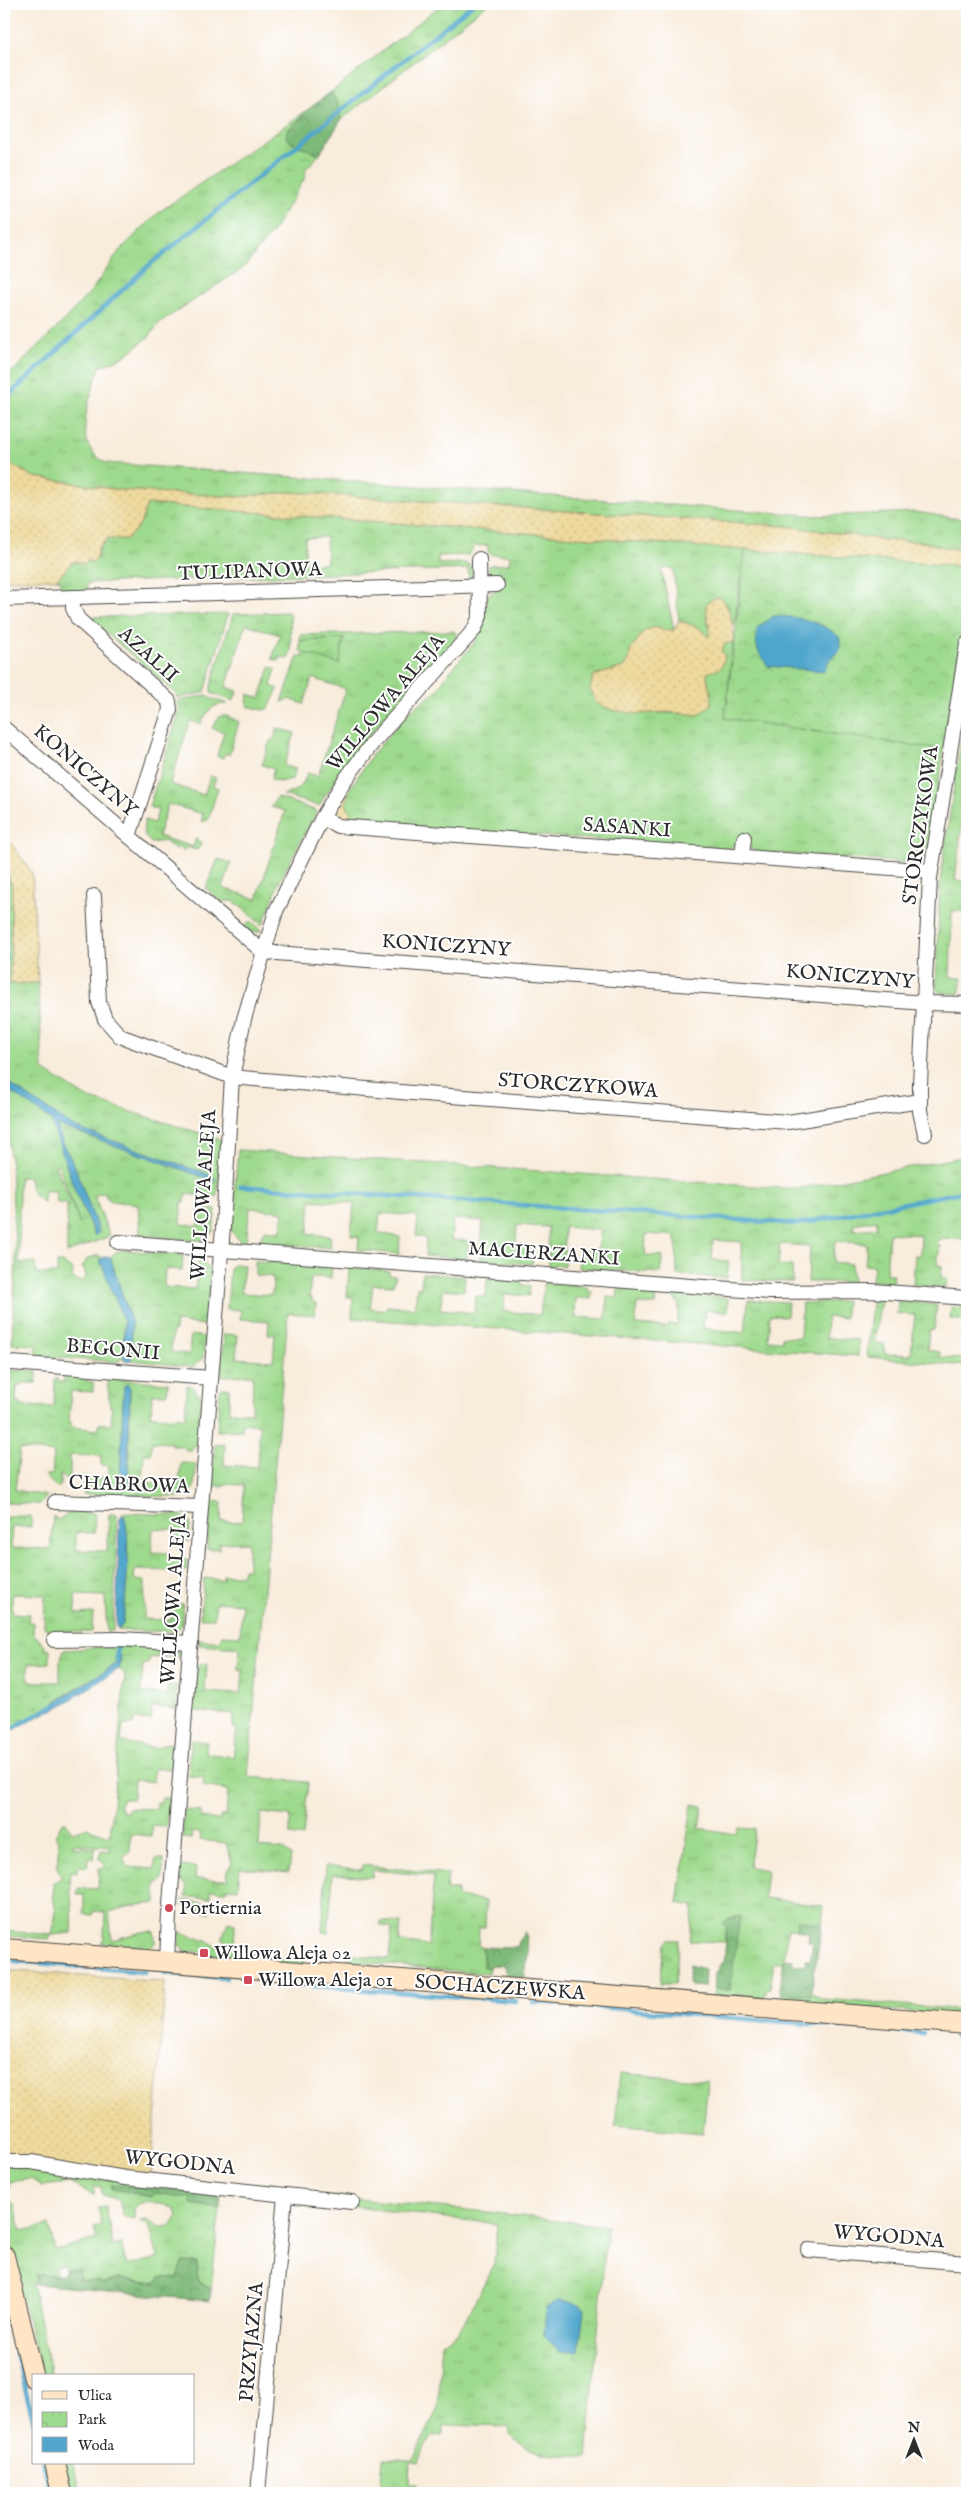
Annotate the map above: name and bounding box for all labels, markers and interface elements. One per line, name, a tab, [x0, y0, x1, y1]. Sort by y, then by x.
street label: TULIPANOWA	[178, 557, 323, 587]
street label: AZALII	[112, 621, 184, 689]
street label: WILLOWA ALEJA	[321, 629, 451, 777]
street label: KONICZYNY	[28, 719, 143, 824]
street label: STORCZYKOWA	[897, 743, 945, 906]
street label: SASANKI	[582, 812, 672, 844]
street label: KONICZYNY	[381, 929, 513, 963]
street label: KONICZYNY	[785, 959, 917, 995]
street label: STORCZYKOWA	[497, 1068, 659, 1104]
street label: WILLOWA ALEJA	[186, 1108, 222, 1281]
street label: MACIERZANKI	[467, 1236, 621, 1272]
street label: BEGONII	[65, 1333, 161, 1367]
street label: CHABROWA	[68, 1470, 190, 1500]
street label: WILLOWA ALEJA	[156, 1512, 192, 1685]
place label: Portiernia	[179, 1896, 262, 1921]
marker: Portiernia	[163, 1902, 175, 1914]
place label: Willowa Aleja 02	[214, 1941, 351, 1966]
marker: Willowa Aleja 02	[198, 1947, 210, 1959]
place label: Willowa Aleja 01	[258, 1968, 393, 1993]
street label: SOCHACZEWSKA	[414, 1970, 587, 2006]
marker: Willowa Aleja 01	[242, 1974, 254, 1986]
street label: WYGODNA	[123, 2145, 237, 2181]
street label: WYGODNA	[832, 2220, 946, 2254]
street label: PRZYJAZNA	[234, 2281, 270, 2403]
legend	[32, 2374, 195, 2464]
text: Ulica	[78, 2386, 112, 2405]
text: Park	[78, 2410, 108, 2429]
north arrow	[888, 2414, 938, 2464]
text: N	[907, 2419, 920, 2437]
text: Woda	[78, 2436, 115, 2455]

